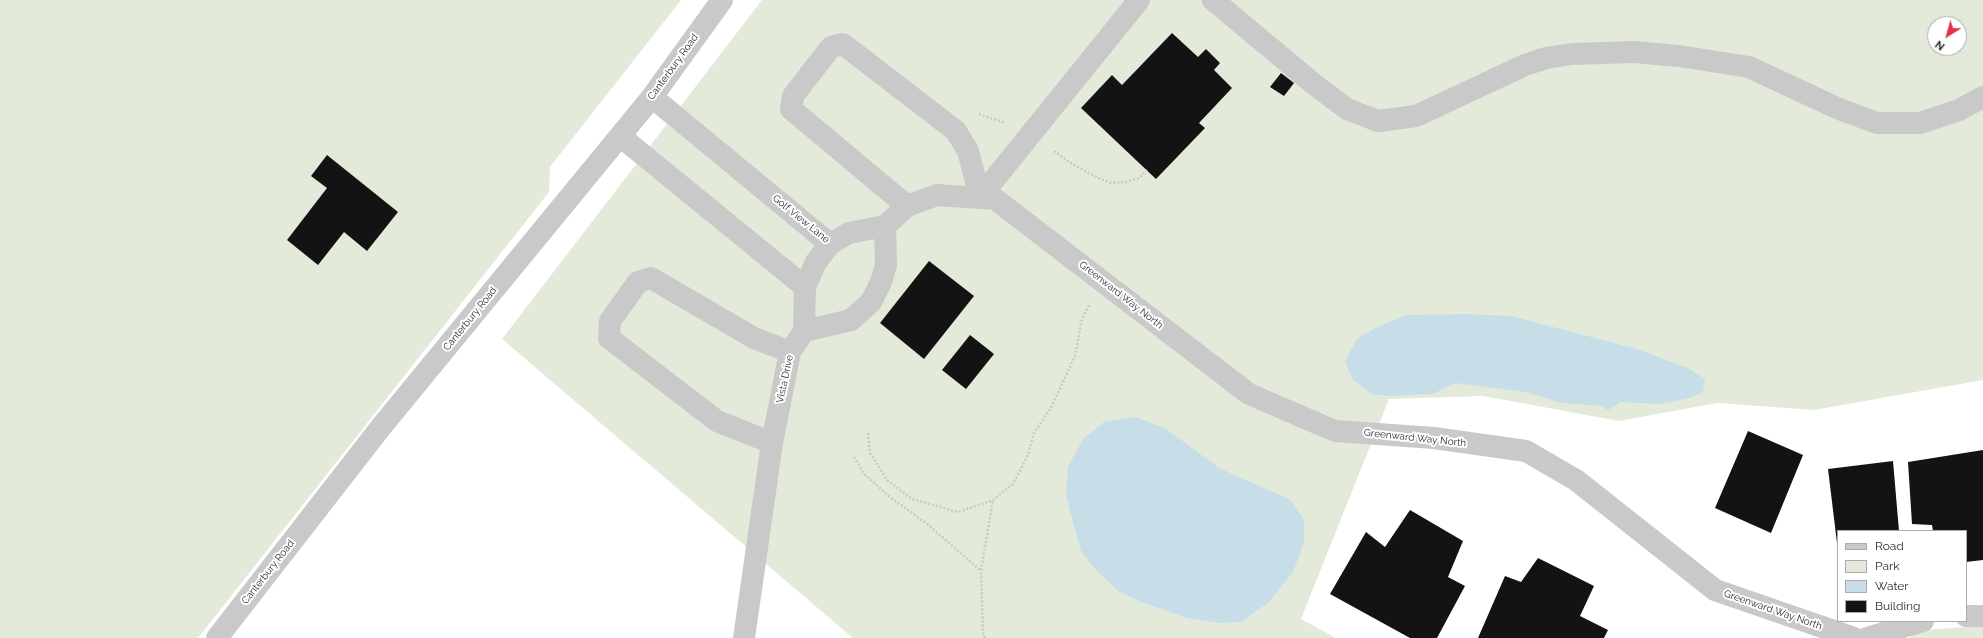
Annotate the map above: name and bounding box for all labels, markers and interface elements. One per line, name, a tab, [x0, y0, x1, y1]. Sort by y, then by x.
north arrow	[1927, 16, 1967, 56]
street label: Canterbury Road	[645, 32, 701, 102]
text: N	[1933, 37, 1947, 53]
street label: Golf View Lane	[770, 192, 832, 246]
street label: Greenward Way North	[1077, 259, 1165, 331]
street label: Canterbury Road	[441, 285, 499, 353]
street label: Vista Drive	[774, 354, 796, 404]
street label: Greenward Way North	[1363, 427, 1467, 449]
legend	[1837, 530, 1967, 622]
street label: Canterbury Road	[239, 537, 297, 607]
text: Road	[1875, 539, 1904, 553]
text: Park	[1875, 559, 1900, 573]
text: Water	[1875, 579, 1909, 593]
street label: Greenward Way North	[1722, 588, 1824, 632]
text: Building	[1875, 599, 1921, 613]

